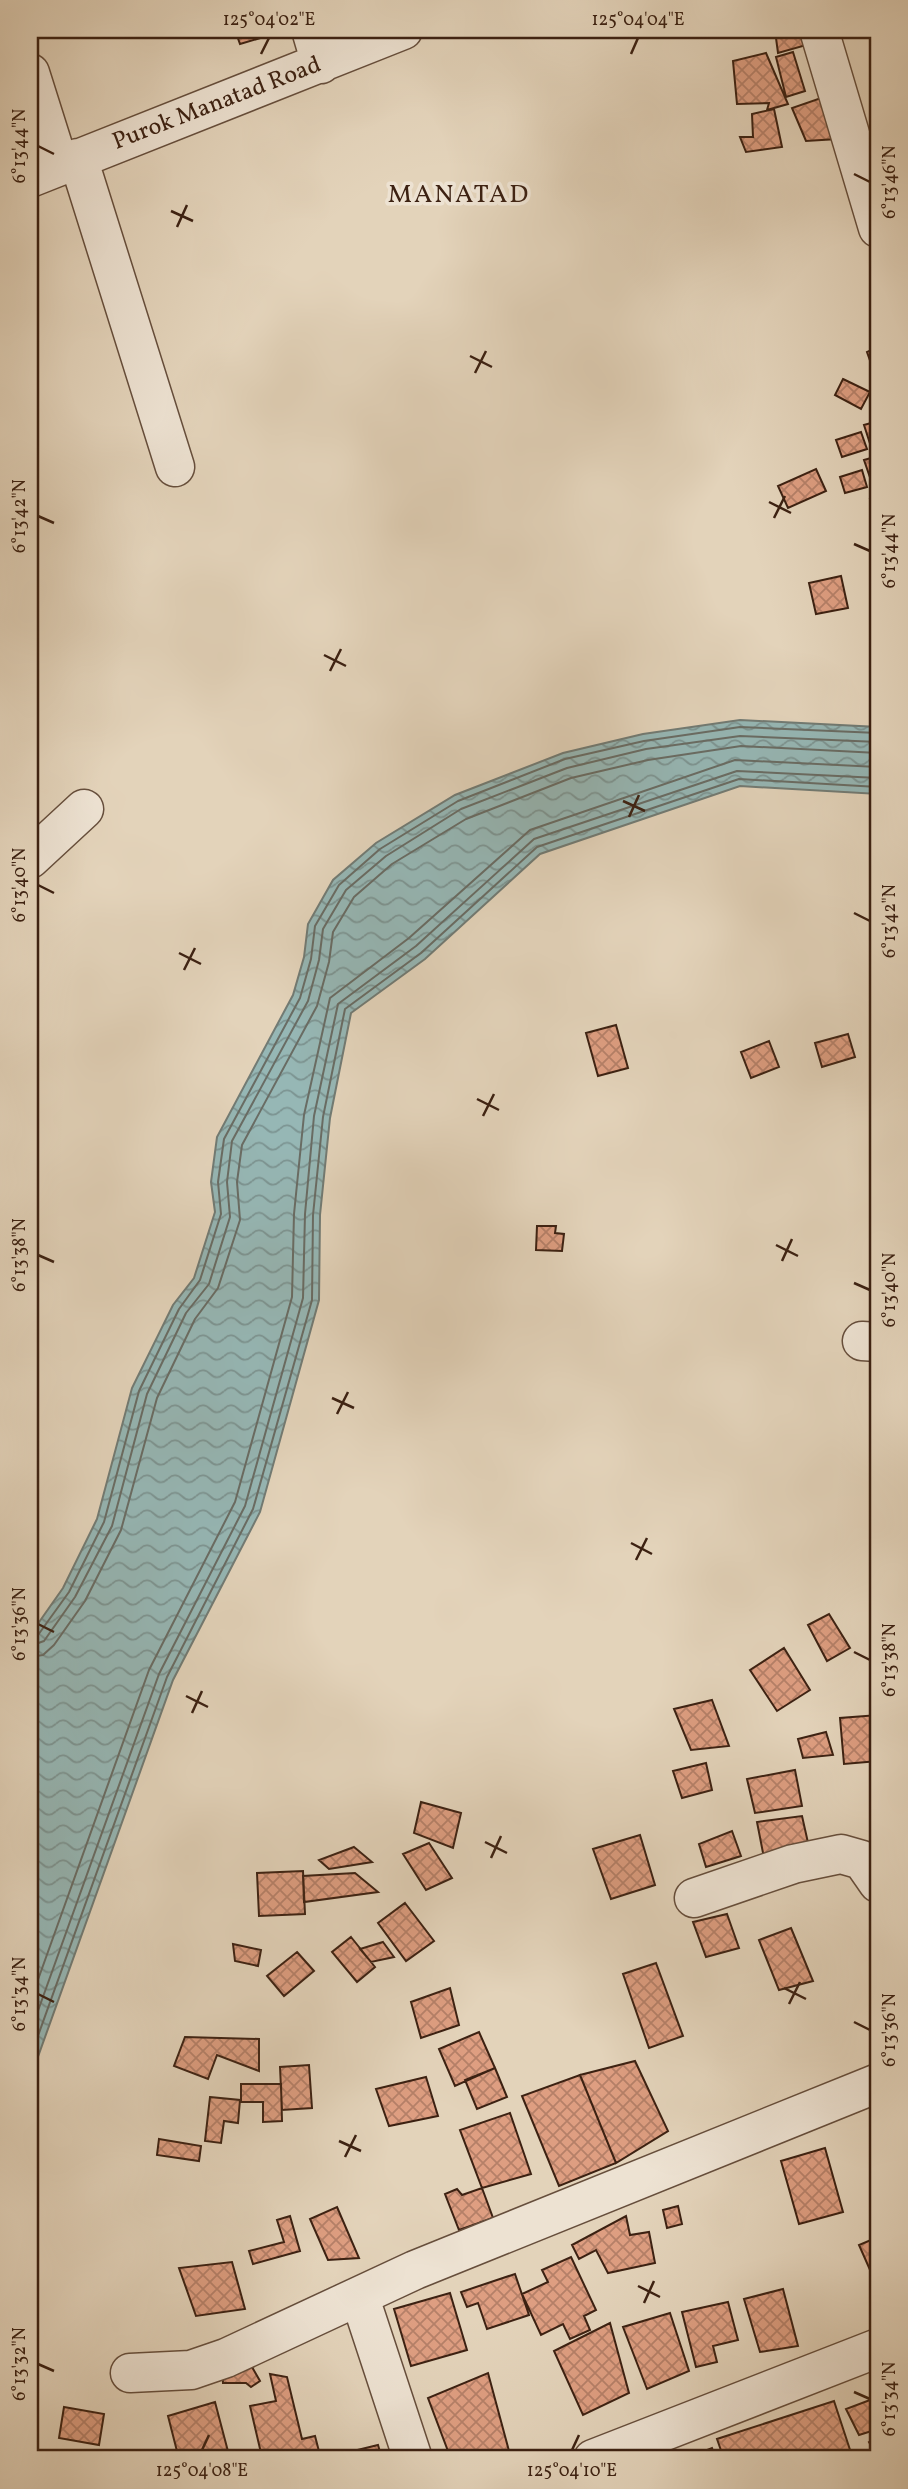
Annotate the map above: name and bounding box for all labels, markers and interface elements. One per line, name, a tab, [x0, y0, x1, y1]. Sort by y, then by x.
text: 125°04'02"E	[223, 8, 315, 33]
text: 125°04'04"E	[591, 8, 685, 33]
street label: Purok Manatad Road	[108, 49, 326, 159]
text: 6°13'44"N	[8, 109, 33, 183]
text: 6°13'46"N	[878, 145, 903, 219]
district label: MANATAD	[388, 177, 530, 213]
text: 6°13'42"N	[8, 479, 33, 553]
text: 6°13'44"N	[878, 514, 903, 588]
text: 6°13'40"N	[8, 848, 33, 922]
text: 6°13'42"N	[878, 884, 903, 958]
text: 6°13'38"N	[8, 1218, 33, 1292]
text: 6°13'40"N	[878, 1253, 903, 1327]
text: 6°13'36"N	[8, 1587, 33, 1661]
text: 6°13'38"N	[878, 1623, 903, 1697]
text: 6°13'34"N	[8, 1957, 33, 2031]
text: 6°13'36"N	[878, 1993, 903, 2067]
text: 6°13'32"N	[8, 2327, 33, 2401]
text: 6°13'34"N	[878, 2362, 903, 2436]
text: 125°04'08"E	[156, 2459, 248, 2484]
text: 125°04'10"E	[527, 2459, 617, 2484]

